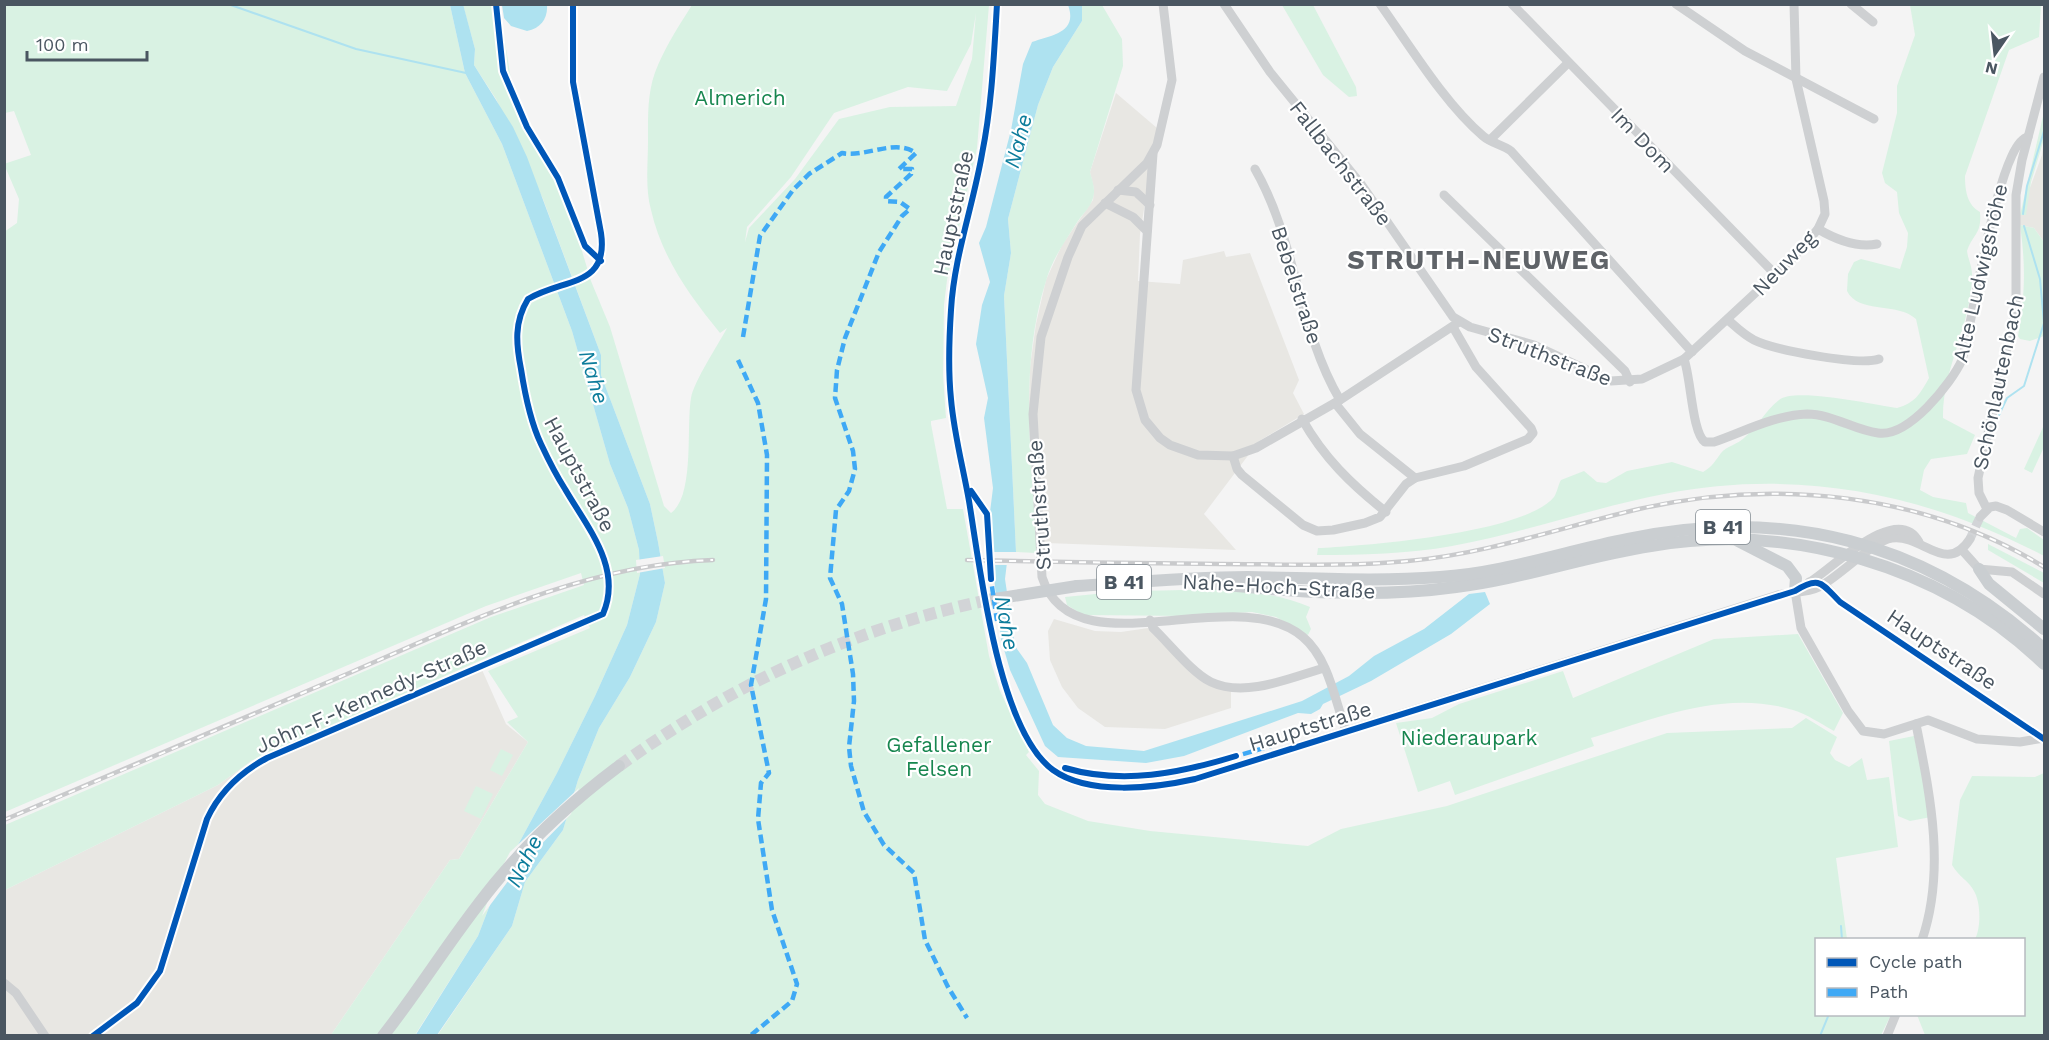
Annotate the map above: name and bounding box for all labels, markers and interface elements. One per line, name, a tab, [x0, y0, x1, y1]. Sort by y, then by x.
scale bar	[27, 24, 147, 62]
north arrow	[1965, 24, 2025, 84]
text: 100 m	[36, 34, 89, 55]
text: N	[1983, 57, 2000, 79]
park label: Almerich	[694, 85, 786, 110]
street label: Fallbachstraße	[1285, 96, 1397, 230]
street label: Im Dom	[1606, 102, 1680, 178]
water label: Nahe	[999, 111, 1037, 171]
street label: Hauptstraße	[928, 148, 978, 278]
street label: Alte Ludwigshöhe	[1947, 181, 2013, 365]
street label: Bebelstraße	[1266, 223, 1328, 347]
street label: Neuweg	[1747, 225, 1822, 301]
district label: STRUTH-NEUWEG	[1347, 244, 1611, 276]
street label: Schönlautenbach	[1967, 292, 2029, 472]
street label: Struthstraße	[1485, 321, 1615, 391]
water label: Nahe	[574, 347, 614, 407]
street label: Hauptstraße	[539, 412, 621, 536]
street label: Struthstraße	[1022, 439, 1056, 571]
road number: B 41	[1696, 510, 1750, 544]
road number: B 41	[1097, 565, 1151, 599]
street label: Nahe-Hoch-Straße	[1182, 568, 1376, 604]
water label: Nahe	[990, 594, 1024, 652]
street label: Hauptstraße	[1882, 603, 2002, 695]
street label: John-F.-Kennedy-Straße	[252, 634, 490, 758]
street label: Hauptstraße	[1246, 695, 1374, 757]
park label: Niederaupark	[1400, 725, 1538, 750]
park label: Gefallener Felsen	[886, 732, 992, 781]
water label: Nahe	[501, 831, 547, 891]
legend	[1815, 938, 2025, 1016]
text: Cycle path	[1869, 951, 1963, 972]
text: Path	[1869, 981, 1909, 1002]

